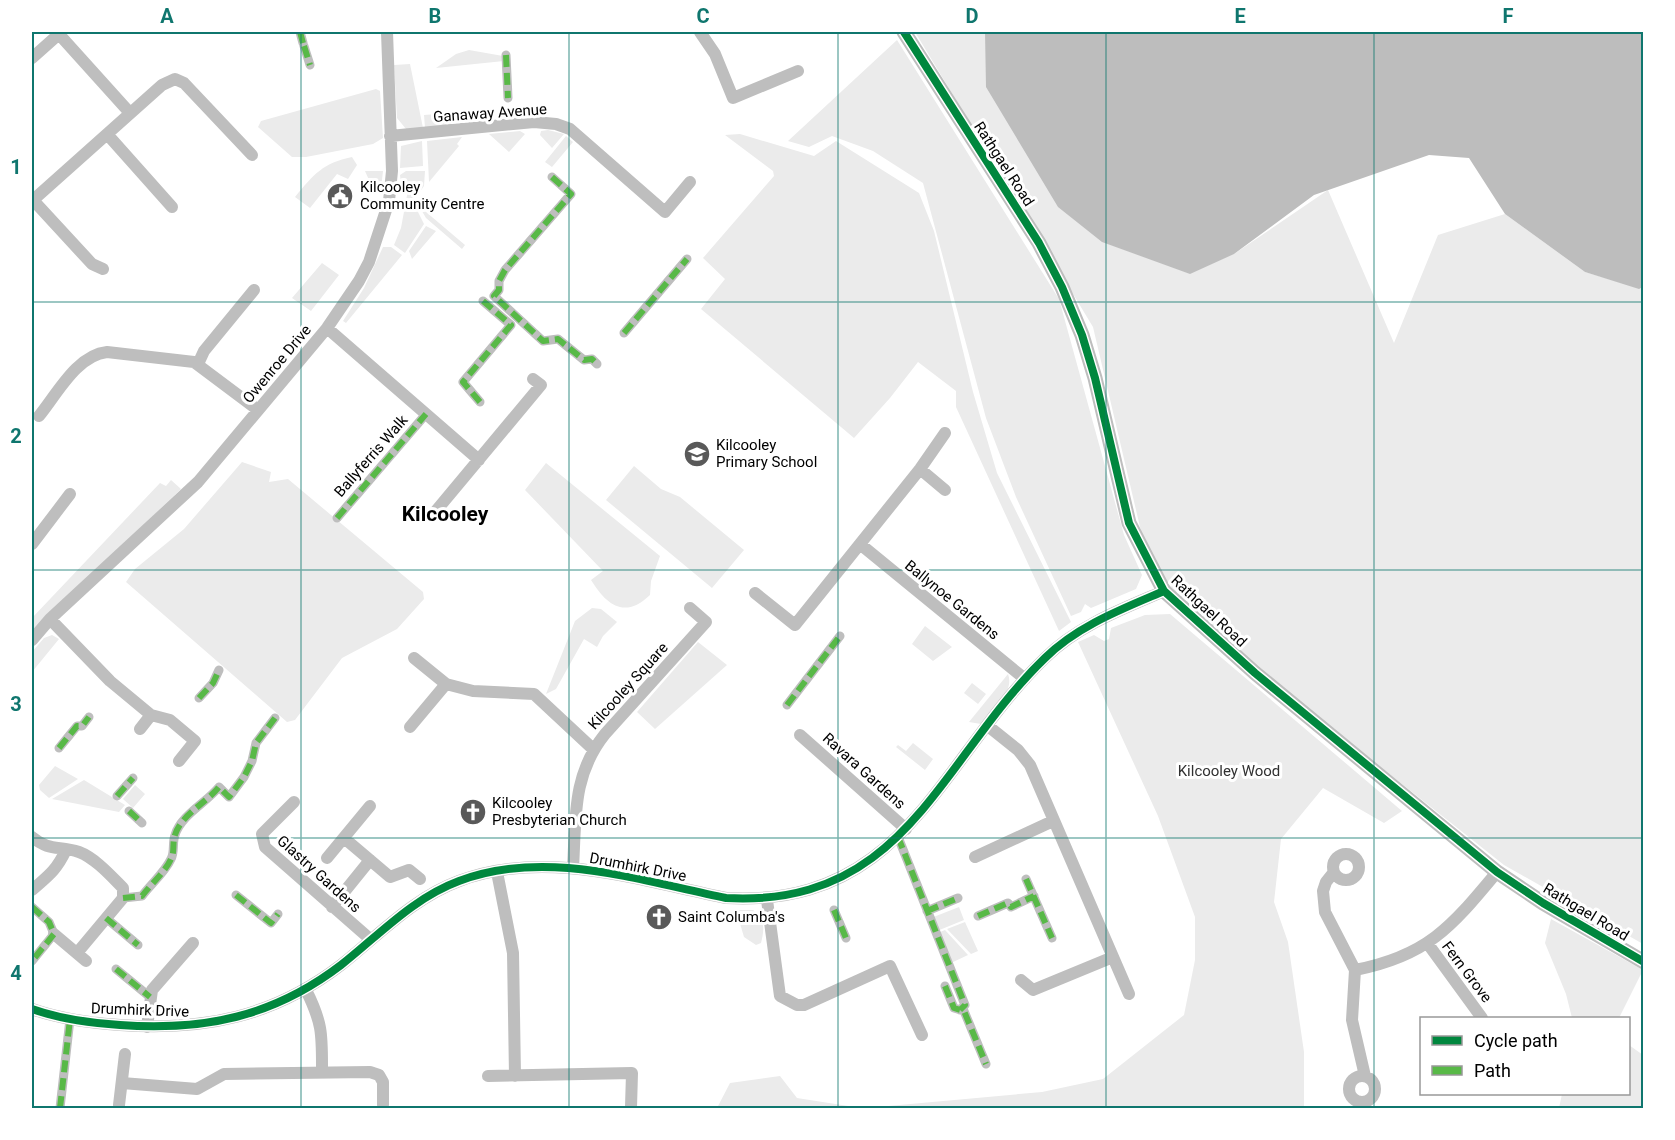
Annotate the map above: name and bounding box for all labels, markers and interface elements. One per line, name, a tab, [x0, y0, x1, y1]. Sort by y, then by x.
text: A	[160, 4, 174, 28]
text: B	[429, 4, 441, 28]
text: C	[696, 4, 710, 28]
text: D	[966, 4, 979, 28]
text: E	[1234, 4, 1246, 28]
text: F	[1503, 4, 1514, 28]
street label: Ganaway Avenue	[433, 100, 548, 126]
street label: Rathgael Road	[970, 118, 1038, 210]
text: 1	[10, 155, 22, 179]
place label: Kilcooley Community Centre	[360, 178, 484, 213]
public building icon: Kilcooley Community Centre	[325, 181, 355, 211]
street label: Owenroe Drive	[239, 321, 315, 407]
street label: Ballyferris Walk	[331, 411, 412, 501]
text: 2	[10, 424, 22, 448]
place label: Kilcooley Primary School	[716, 436, 817, 471]
school or university icon: Kilcooley Primary School	[682, 439, 712, 469]
district label: Kilcooley	[402, 502, 489, 526]
street label: Ballynoe Gardens	[901, 556, 1003, 644]
street label: Rathgael Road	[1167, 571, 1251, 651]
street label: Kilcooley Square	[584, 639, 672, 733]
text: 3	[10, 692, 22, 716]
street label: Ravara Gardens	[819, 729, 909, 813]
park label: Kilcooley Wood	[1178, 762, 1280, 780]
place label: Kilcooley Presbyterian Church	[492, 794, 627, 829]
church icon: Kilcooley Presbyterian Church	[458, 797, 488, 827]
street label: Glastry Gardens	[273, 832, 365, 916]
street label: Drumhirk Drive	[588, 849, 688, 885]
street label: Rathgael Road	[1540, 879, 1632, 945]
church icon: Saint Columba's	[644, 902, 674, 932]
place label: Saint Columba's	[678, 908, 785, 926]
street label: Fern Grove	[1438, 938, 1496, 1006]
text: 4	[10, 961, 22, 985]
street label: Drumhirk Drive	[91, 999, 190, 1021]
legend	[1420, 1017, 1630, 1095]
text: Cycle path	[1474, 1030, 1558, 1051]
text: Path	[1474, 1060, 1511, 1081]

